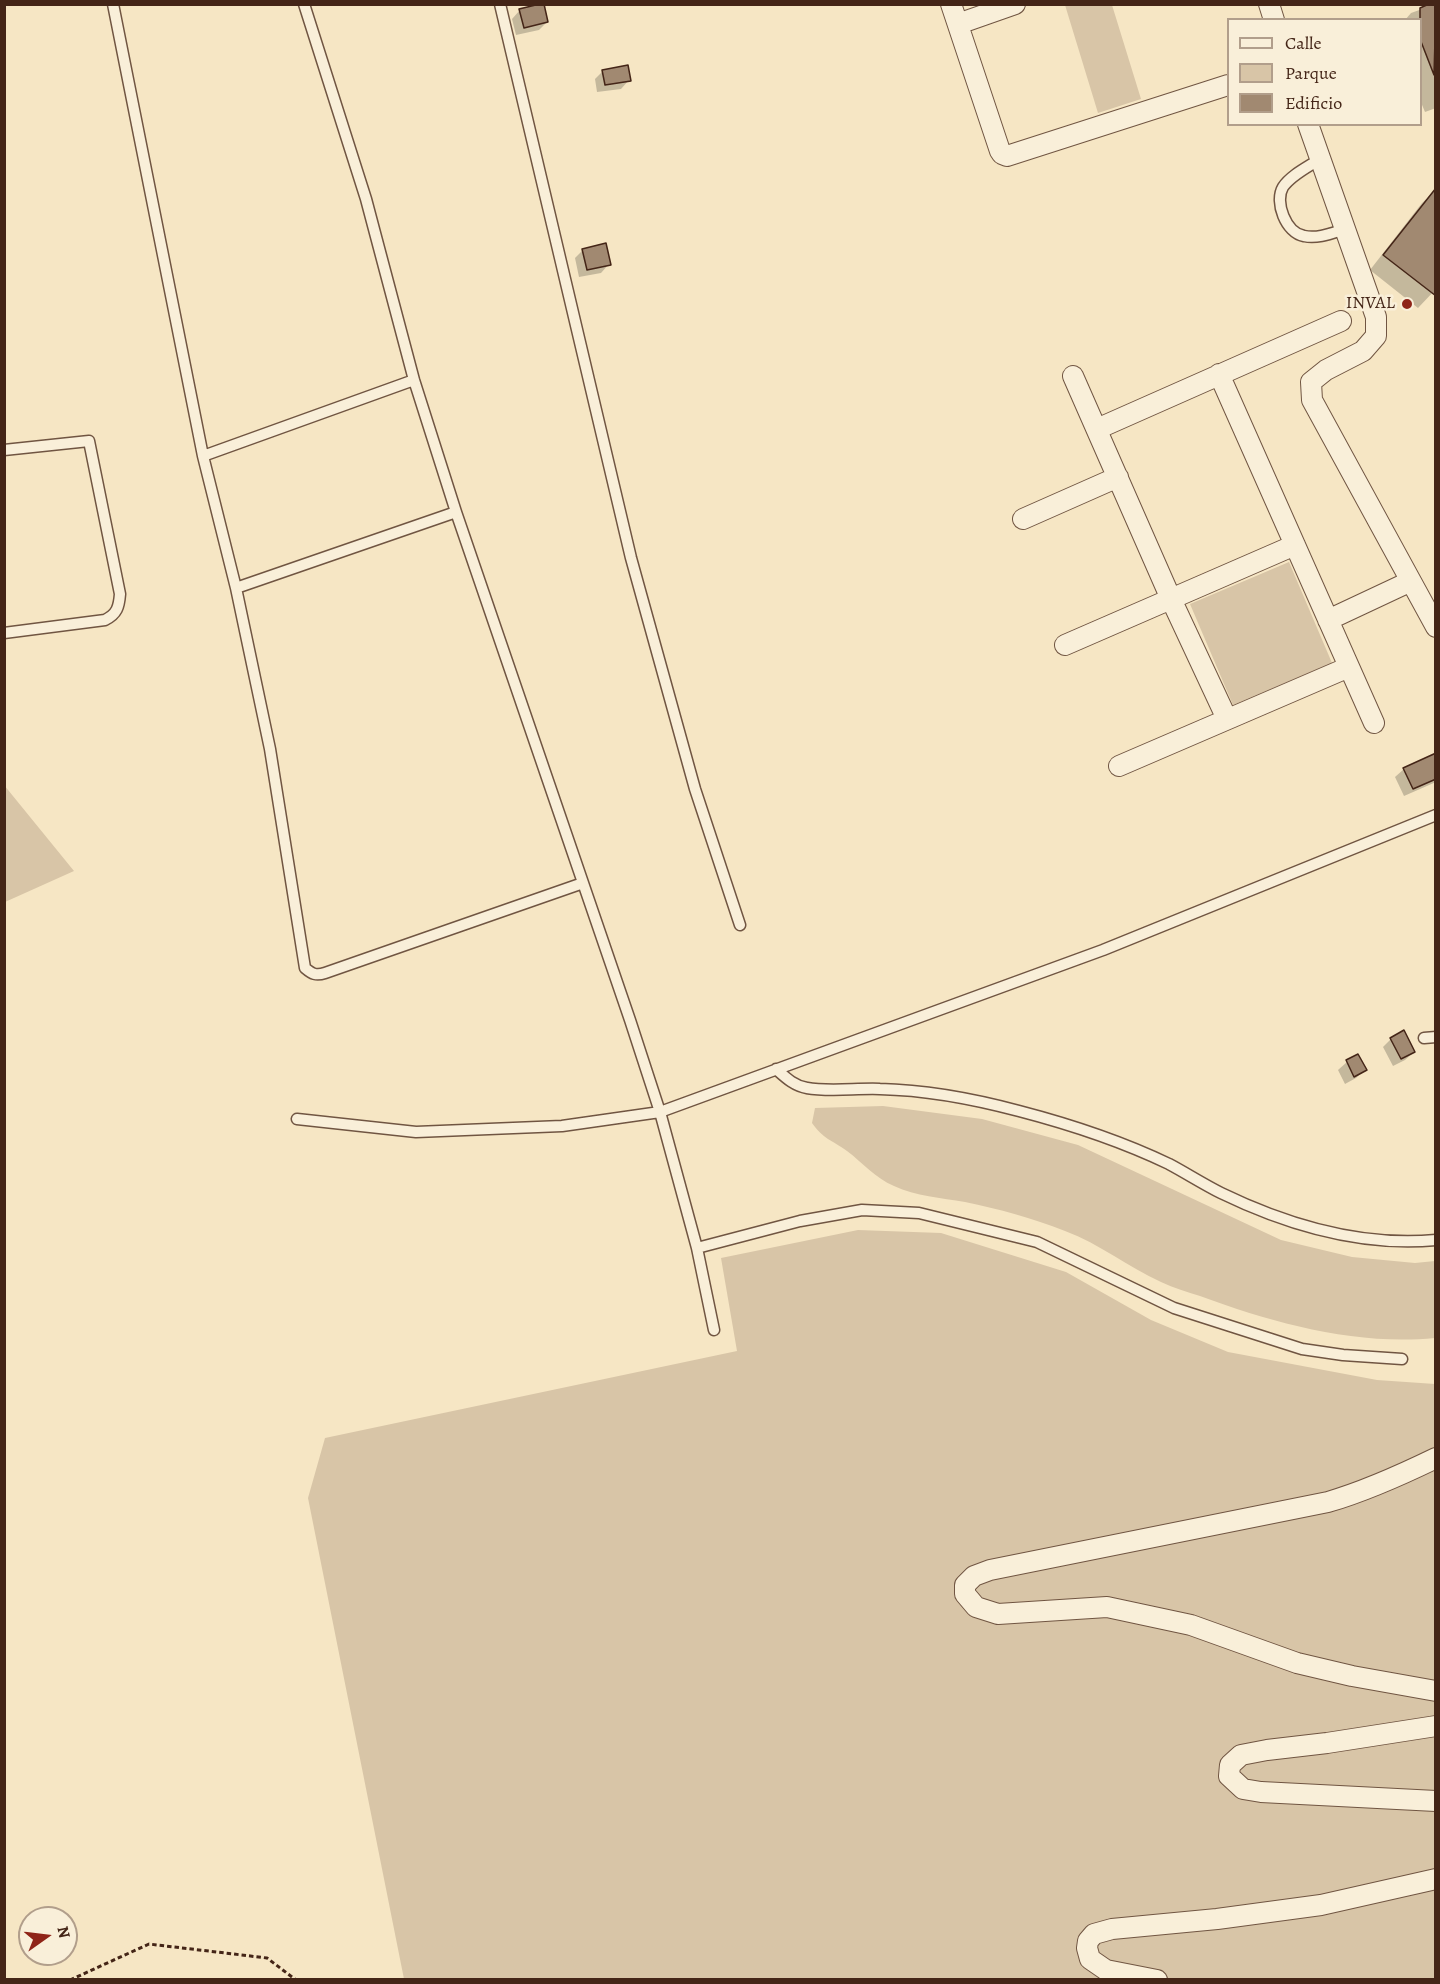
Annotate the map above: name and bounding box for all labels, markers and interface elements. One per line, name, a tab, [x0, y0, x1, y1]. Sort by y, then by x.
legend	[1227, 18, 1422, 126]
text: Calle	[1285, 31, 1322, 55]
text: Parque	[1285, 61, 1337, 85]
text: Edificio	[1285, 91, 1342, 115]
place label: INVAL	[1346, 293, 1395, 315]
marker: INVAL	[1400, 297, 1414, 311]
north arrow	[18, 1906, 78, 1966]
text: N	[51, 1924, 76, 1940]

